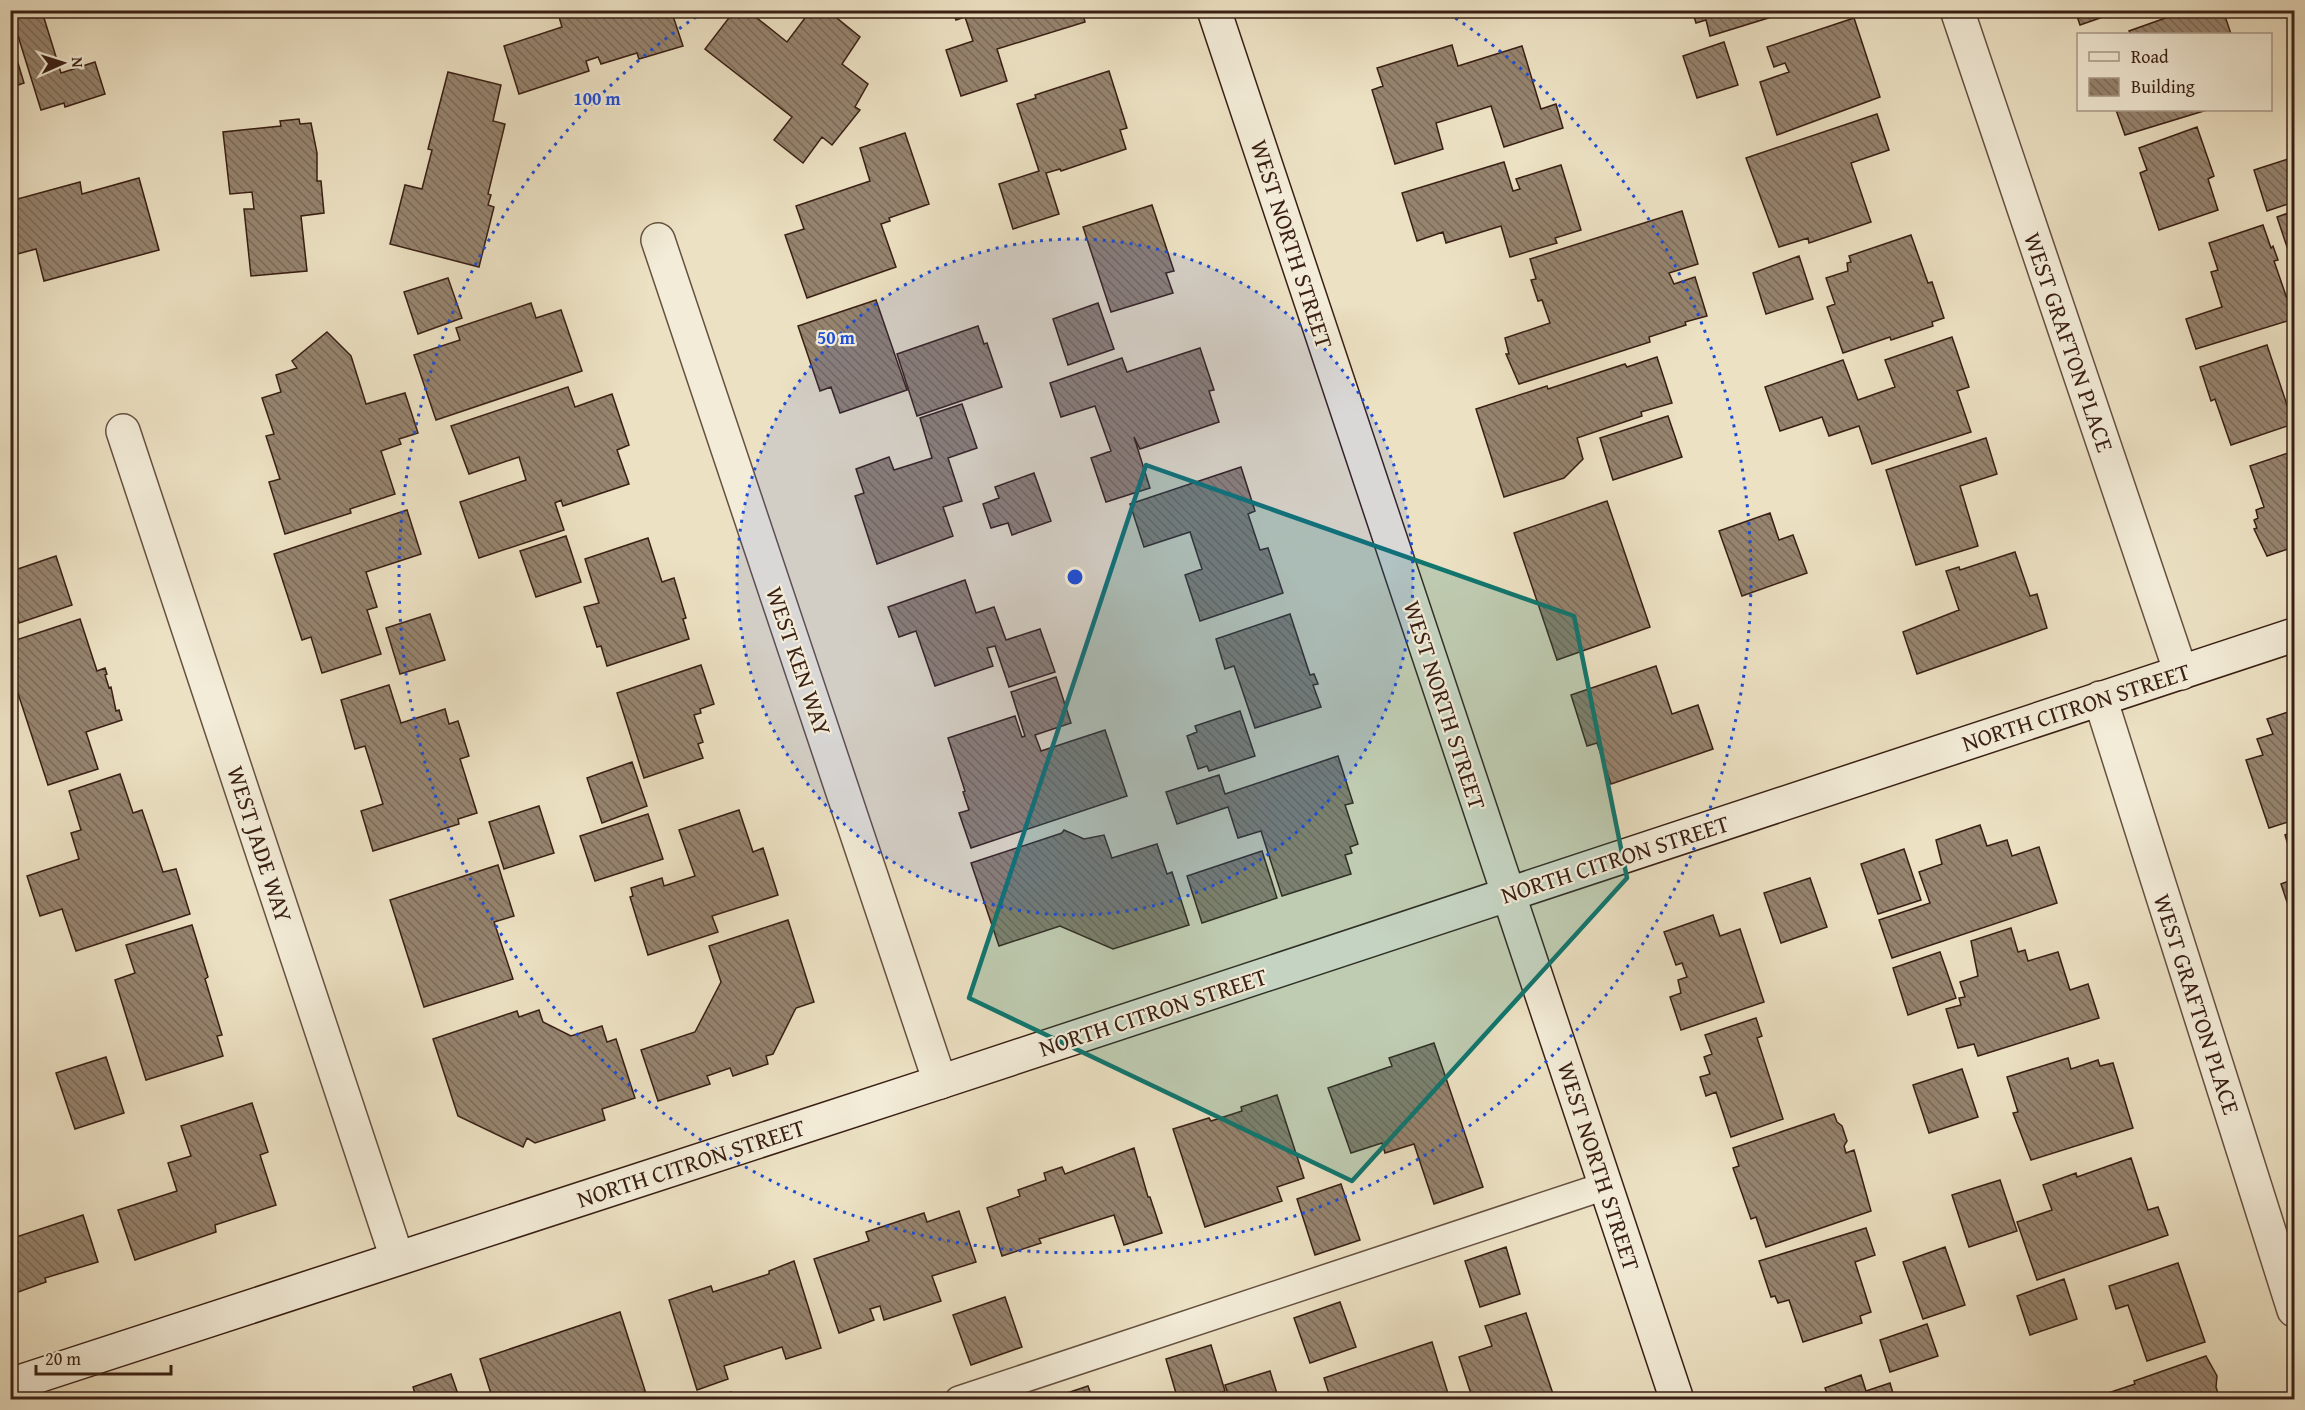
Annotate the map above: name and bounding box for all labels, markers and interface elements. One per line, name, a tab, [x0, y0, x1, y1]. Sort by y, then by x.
north arrow	[33, 33, 93, 93]
legend	[2077, 33, 2272, 111]
text: Road	[2131, 43, 2169, 70]
text: N	[66, 56, 90, 68]
text: Building	[2131, 73, 2195, 100]
text: 100 m	[573, 85, 621, 112]
street label: WEST NORTH STREET	[1242, 135, 1342, 353]
street label: WEST GRAFTON PLACE	[2015, 227, 2123, 457]
text: 50 m	[817, 324, 856, 351]
centre of rings	[1065, 567, 1085, 587]
street label: WEST KEN WAY	[757, 582, 841, 740]
street label: WEST NORTH STREET	[1395, 596, 1495, 814]
street label: NORTH CITRON STREET	[1957, 654, 2195, 760]
street label: WEST JADE WAY	[218, 761, 302, 927]
street label: NORTH CITRON STREET	[1496, 806, 1734, 912]
street label: WEST GRAFTON PLACE	[2145, 889, 2249, 1119]
street label: NORTH CITRON STREET	[1034, 959, 1272, 1065]
street label: WEST NORTH STREET	[1549, 1057, 1649, 1275]
street label: NORTH CITRON STREET	[572, 1110, 810, 1216]
scale bar	[36, 1338, 171, 1376]
text: 20 m	[45, 1345, 81, 1372]

